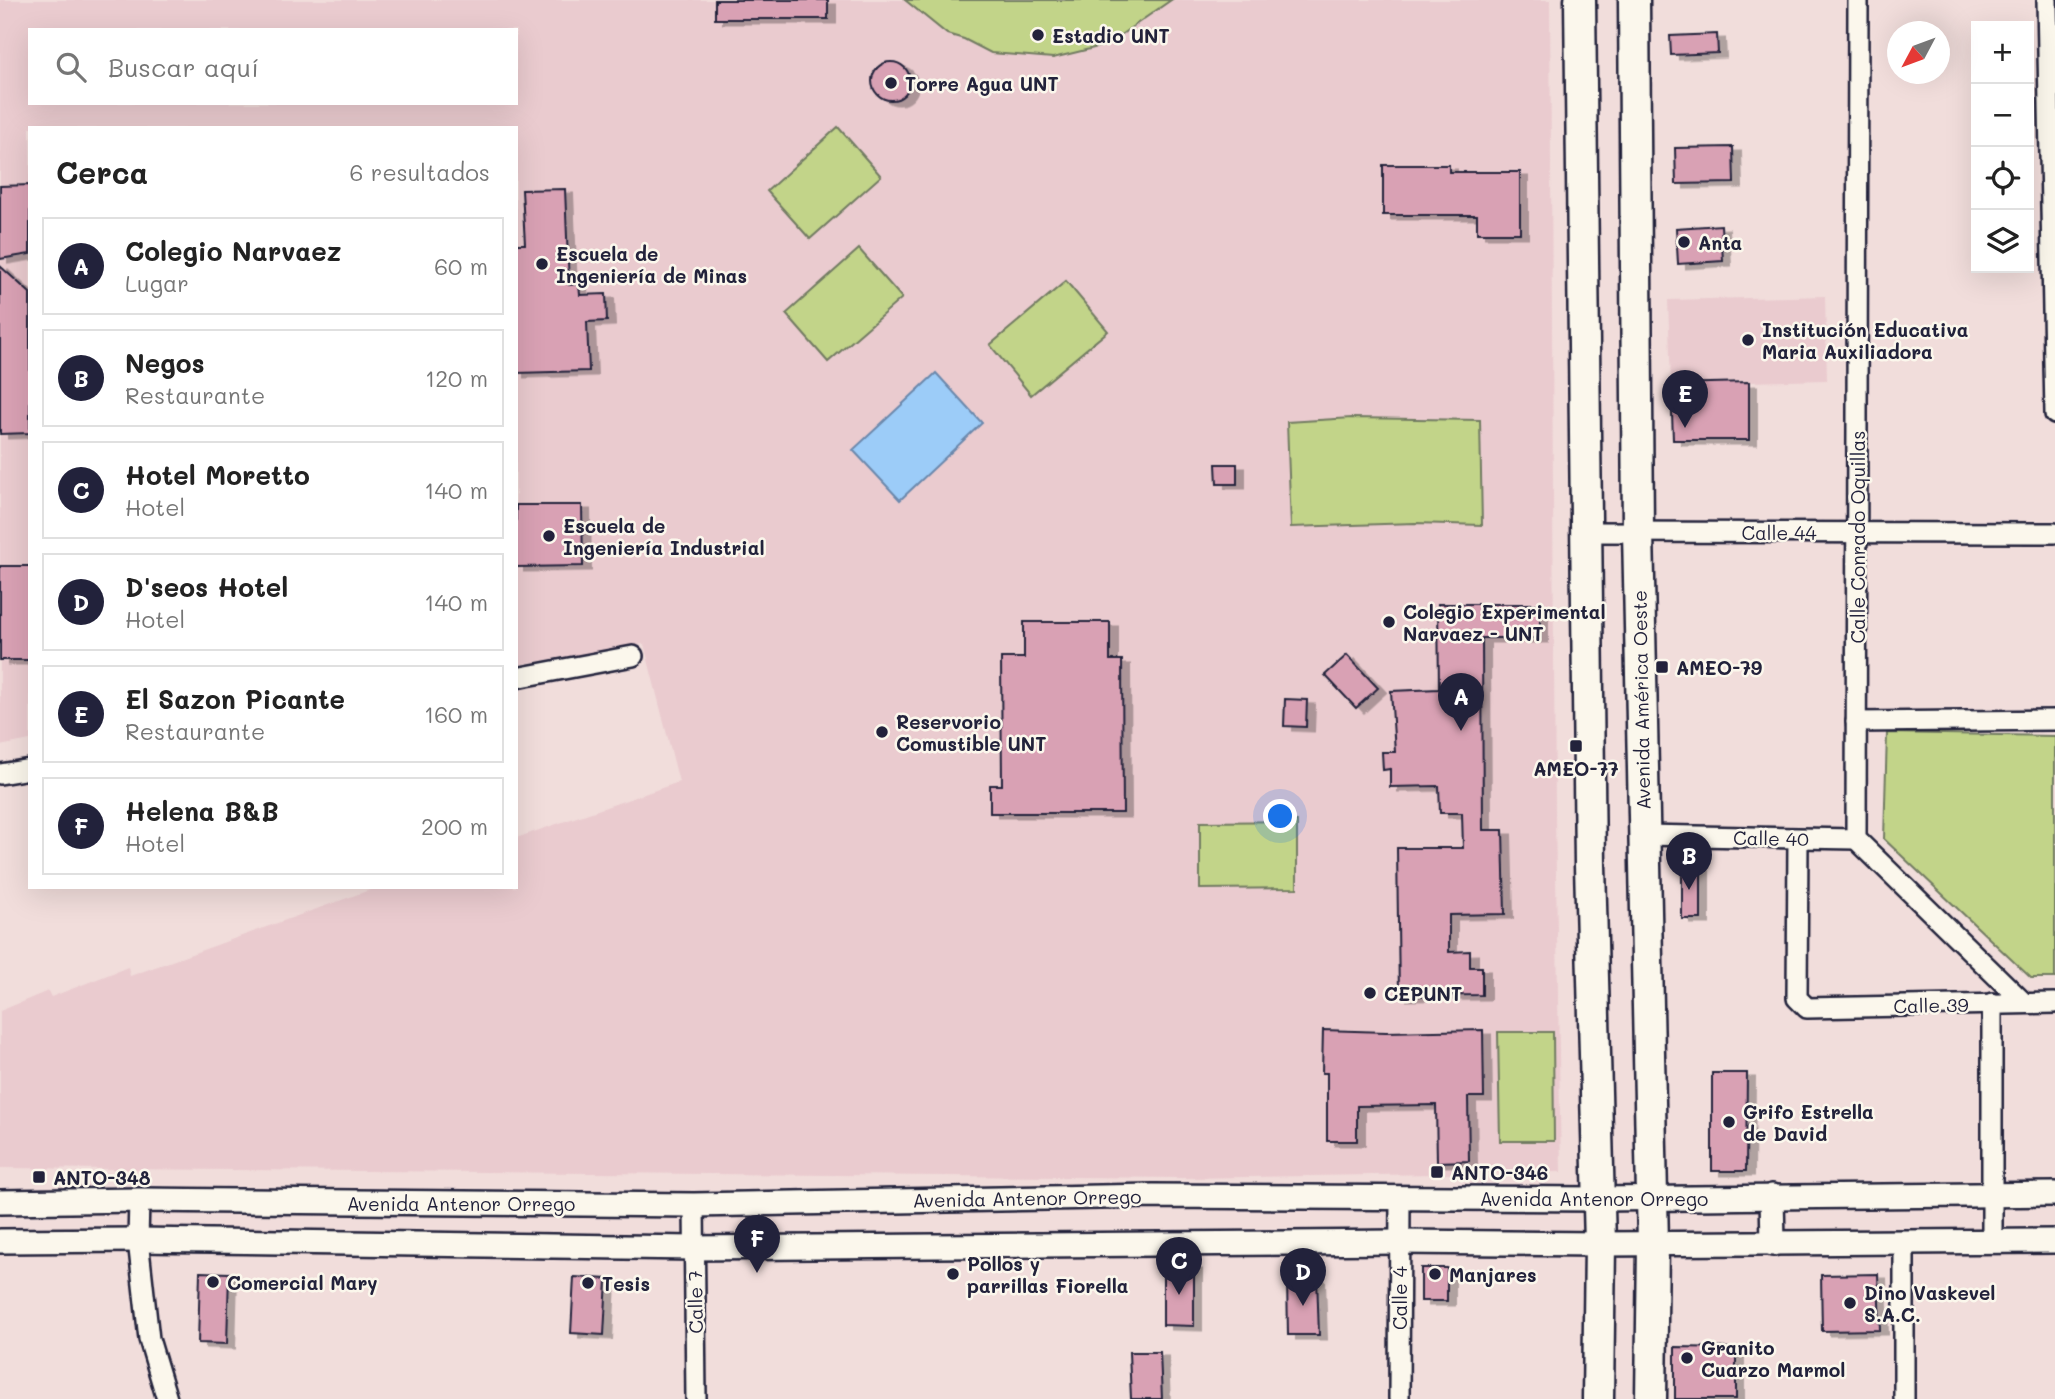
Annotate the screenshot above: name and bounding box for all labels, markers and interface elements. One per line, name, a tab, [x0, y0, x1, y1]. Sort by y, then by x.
north arrow	[1887, 21, 1950, 84]
map controls	[1971, 21, 2034, 273]
button: +	[1971, 21, 2034, 84]
place label: Estadio UNT	[1052, 23, 1170, 48]
marker: Estadio UNT	[1030, 27, 1046, 43]
search box	[28, 28, 518, 105]
icon: search	[52, 48, 90, 86]
text: Buscar aquí	[108, 50, 259, 84]
place label: Torre Agua UNT	[905, 71, 1059, 96]
marker: Torre Agua UNT	[883, 75, 899, 91]
button: −	[1971, 84, 2034, 147]
button: locate	[1971, 147, 2034, 210]
text: Cerca	[56, 152, 148, 192]
text: 6 resultados	[350, 157, 490, 187]
button: layers	[1971, 210, 2034, 273]
place label: Anta	[1698, 230, 1742, 255]
text: Colegio Narvaez	[125, 234, 342, 268]
marker: Anta	[1676, 234, 1692, 250]
place label: Escuela de Ingeniería de Minas	[556, 241, 747, 288]
text: A	[73, 251, 89, 281]
text: 60 m	[434, 251, 488, 281]
marker: Escuela de Ingeniería de Minas	[534, 256, 550, 272]
text: Lugar	[125, 268, 189, 298]
place label: Institución Educativa Maria Auxiliadora	[1762, 317, 1968, 364]
marker: Institución Educativa Maria Auxiliadora	[1740, 332, 1756, 348]
text: Negos	[125, 346, 205, 380]
text: B	[73, 363, 89, 393]
text: 120 m	[425, 363, 488, 393]
pin: E	[1662, 370, 1708, 428]
text: Restaurante	[125, 380, 265, 410]
street label: Calle Conrado Oquillas	[1845, 431, 1870, 643]
text: Hotel Moretto	[125, 458, 310, 492]
text: C	[72, 475, 90, 505]
text: 140 m	[424, 475, 488, 505]
text: Hotel	[125, 492, 185, 522]
place label: Escuela de Ingeniería Industrial	[563, 513, 765, 560]
street label: Calle 44	[1741, 520, 1817, 545]
marker: Escuela de Ingeniería Industrial	[541, 528, 557, 544]
text: D'seos Hotel	[125, 570, 288, 604]
text: D	[73, 587, 89, 617]
text: 140 m	[424, 587, 488, 617]
street label: Avenida América Oeste	[1627, 590, 1655, 810]
place label: Colegio Experimental Narvaez - UNT	[1403, 599, 1606, 646]
text: Hotel	[125, 604, 185, 634]
marker: Colegio Experimental Narvaez - UNT	[1381, 614, 1397, 630]
place label: AMEO-79	[1676, 655, 1763, 680]
marker: AMEO-79	[1654, 659, 1670, 675]
pin: A	[1438, 673, 1484, 731]
text: El Sazon Picante	[125, 682, 345, 716]
text: E	[74, 699, 88, 729]
text: 160 m	[424, 699, 488, 729]
place label: Reservorio Comustible UNT	[896, 709, 1046, 756]
text: Restaurante	[125, 716, 265, 746]
marker: Reservorio Comustible UNT	[874, 724, 890, 740]
marker: AMEO-77	[1568, 738, 1584, 754]
place label: AMEO-77	[1533, 756, 1619, 781]
text: Helena B&B	[125, 794, 279, 828]
your location	[1263, 799, 1297, 833]
text: F	[74, 811, 88, 841]
text: 200 m	[421, 811, 488, 841]
street label: Calle 40	[1733, 825, 1809, 851]
text: Hotel	[125, 828, 185, 858]
pin: B	[1666, 832, 1712, 890]
place label: CEPUNT	[1384, 981, 1462, 1006]
marker: CEPUNT	[1362, 985, 1378, 1001]
street label: Calle 39	[1893, 992, 1969, 1018]
place label: Grifo Estrella de David	[1743, 1099, 1874, 1146]
marker: Grifo Estrella de David	[1721, 1114, 1737, 1130]
place label: ANTO-346	[1451, 1160, 1548, 1185]
marker: ANTO-346	[1429, 1164, 1445, 1180]
place label: ANTO-348	[53, 1165, 151, 1190]
marker: ANTO-348	[31, 1169, 47, 1185]
street label: Avenida Antenor Orrego	[912, 1184, 1142, 1212]
street label: Avenida Antenor Orrego	[1480, 1186, 1708, 1211]
street label: Avenida Antenor Orrego	[347, 1191, 575, 1216]
pin: F	[734, 1215, 780, 1273]
pin: C	[1156, 1237, 1202, 1295]
pin: D	[1280, 1248, 1326, 1306]
place label: Pollos y parrillas Fiorella	[967, 1251, 1128, 1298]
place label: Manjares	[1449, 1262, 1537, 1287]
marker: Pollos y parrillas Fiorella	[945, 1266, 961, 1282]
street label: Calle 4	[1387, 1266, 1412, 1330]
marker: Manjares	[1427, 1266, 1443, 1282]
place label: Comercial Mary	[227, 1270, 378, 1295]
street label: Calle 7	[682, 1270, 708, 1334]
place label: Tesis	[602, 1271, 650, 1296]
marker: Comercial Mary	[205, 1274, 221, 1290]
marker: Tesis	[580, 1275, 596, 1291]
place label: Dino Vaskevel S.A.C.	[1864, 1280, 1995, 1327]
marker: Dino Vaskevel S.A.C.	[1842, 1295, 1858, 1311]
place label: Granito Cuarzo Marmol	[1701, 1335, 1845, 1382]
marker: Granito Cuarzo Marmol	[1679, 1350, 1695, 1366]

